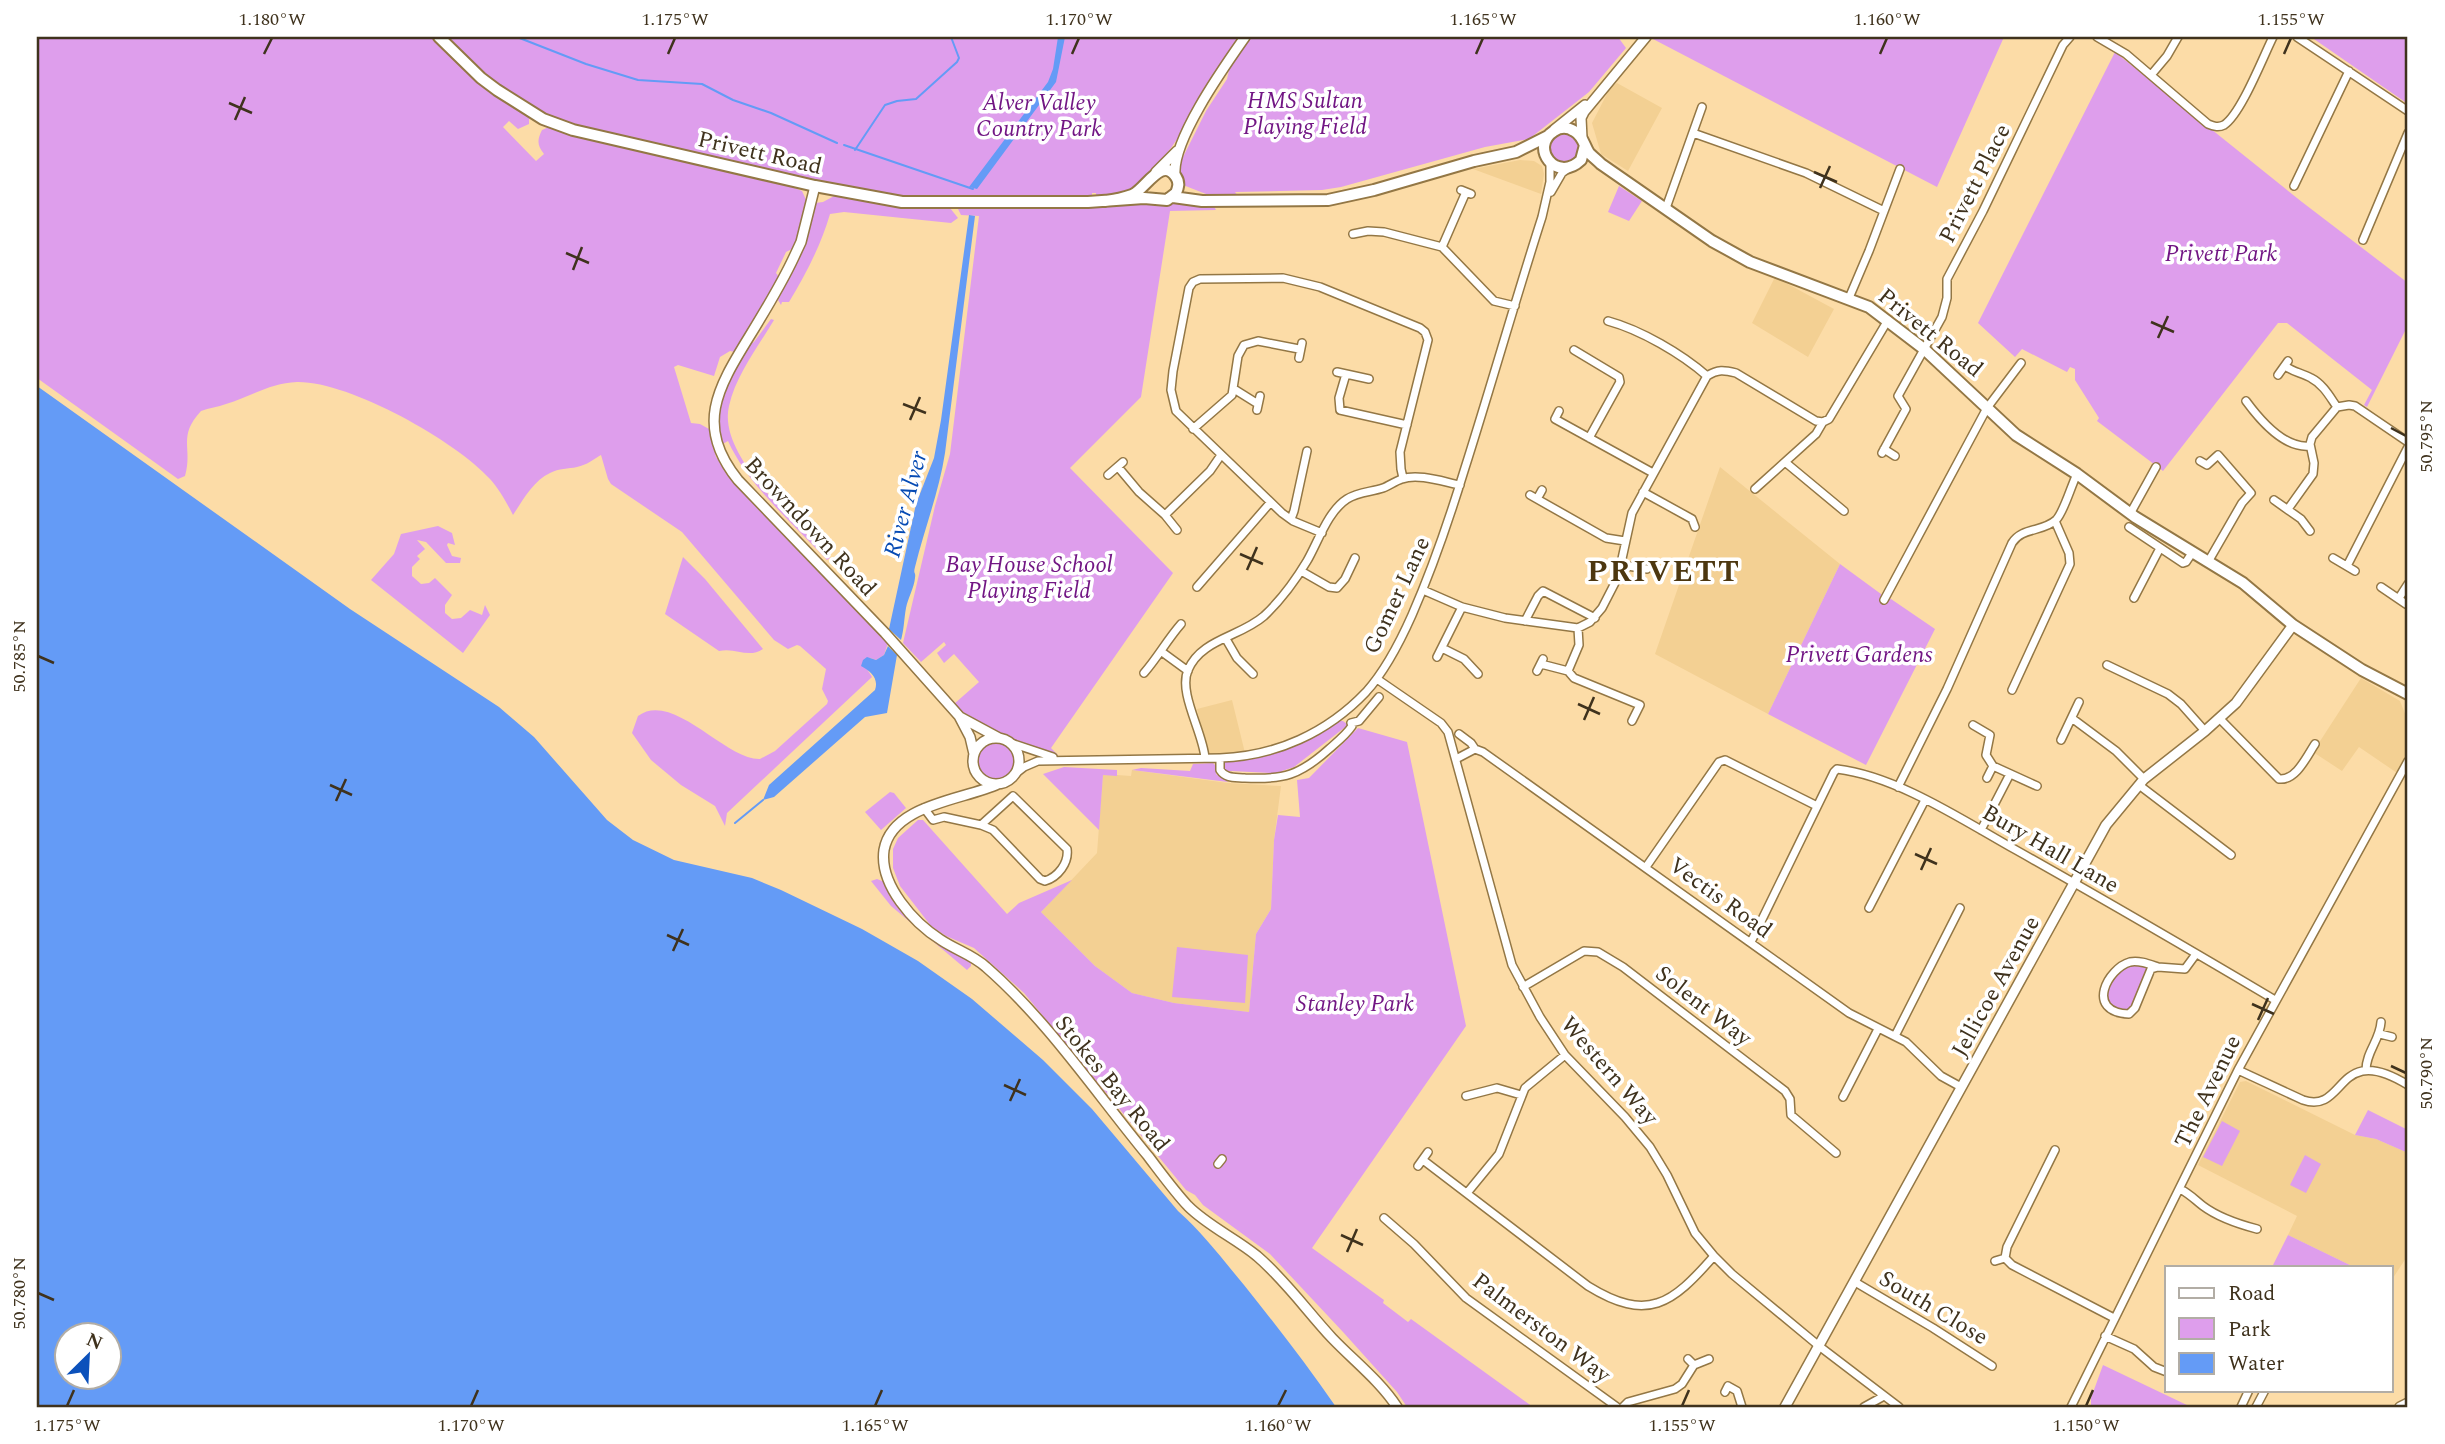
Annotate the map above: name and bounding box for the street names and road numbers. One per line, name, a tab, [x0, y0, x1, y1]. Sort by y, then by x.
street label: Privett Place	[1930, 118, 2020, 249]
street label: Privett Road	[694, 122, 826, 185]
street label: Privett Road	[1870, 280, 1990, 387]
street label: Browndown Road	[735, 449, 885, 605]
street label: Gomer Lane	[1355, 531, 1440, 660]
street label: Bury Hall Lane	[1975, 796, 2125, 903]
street label: Vectis Road	[1661, 849, 1779, 948]
street label: Jellicoe Avenue	[1943, 910, 2050, 1064]
street label: Solent Way	[1647, 957, 1760, 1056]
street label: Stokes Bay Road	[1046, 1008, 1178, 1160]
street label: Western Way	[1551, 1009, 1667, 1134]
street label: The Avenue	[2166, 1029, 2251, 1154]
street label: South Close	[1872, 1262, 1995, 1355]
street label: Palmerston Way	[1464, 1264, 1619, 1393]

